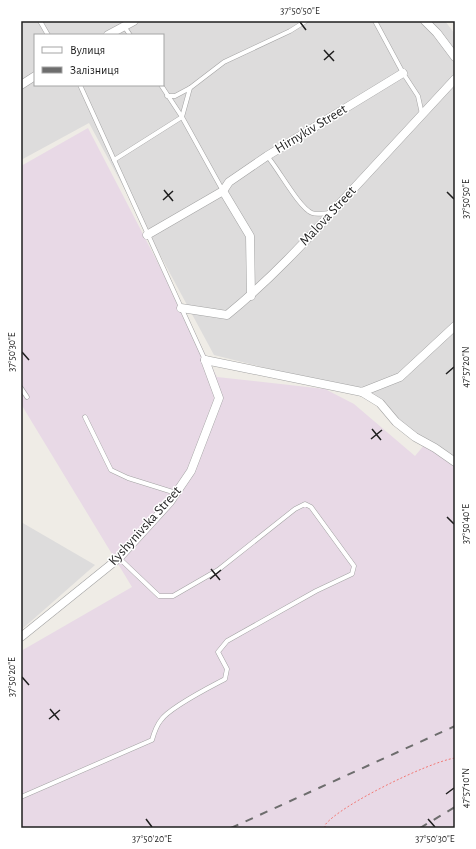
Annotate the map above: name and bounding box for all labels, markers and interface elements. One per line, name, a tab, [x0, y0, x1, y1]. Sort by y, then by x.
text: 37°50'50"E	[280, 6, 320, 16]
legend	[34, 34, 164, 86]
text: Вулиця	[70, 44, 105, 57]
text: Залізниця	[70, 64, 119, 76]
street label: Hirnykiv Street	[273, 102, 350, 156]
text: 37°50'50"E	[461, 179, 471, 219]
street label: Malova Street	[297, 183, 359, 248]
text: 37°50'30"E	[7, 332, 17, 372]
text: 47°57'20"N	[461, 346, 471, 388]
street label: Kyshynivska Street	[106, 483, 184, 568]
text: 37°50'40"E	[461, 504, 471, 544]
text: 37°50'20"E	[7, 657, 17, 697]
text: 47°57'10"N	[461, 768, 471, 808]
text: 37°50'20"E	[132, 834, 172, 844]
text: 37°50'30"E	[415, 834, 455, 844]

